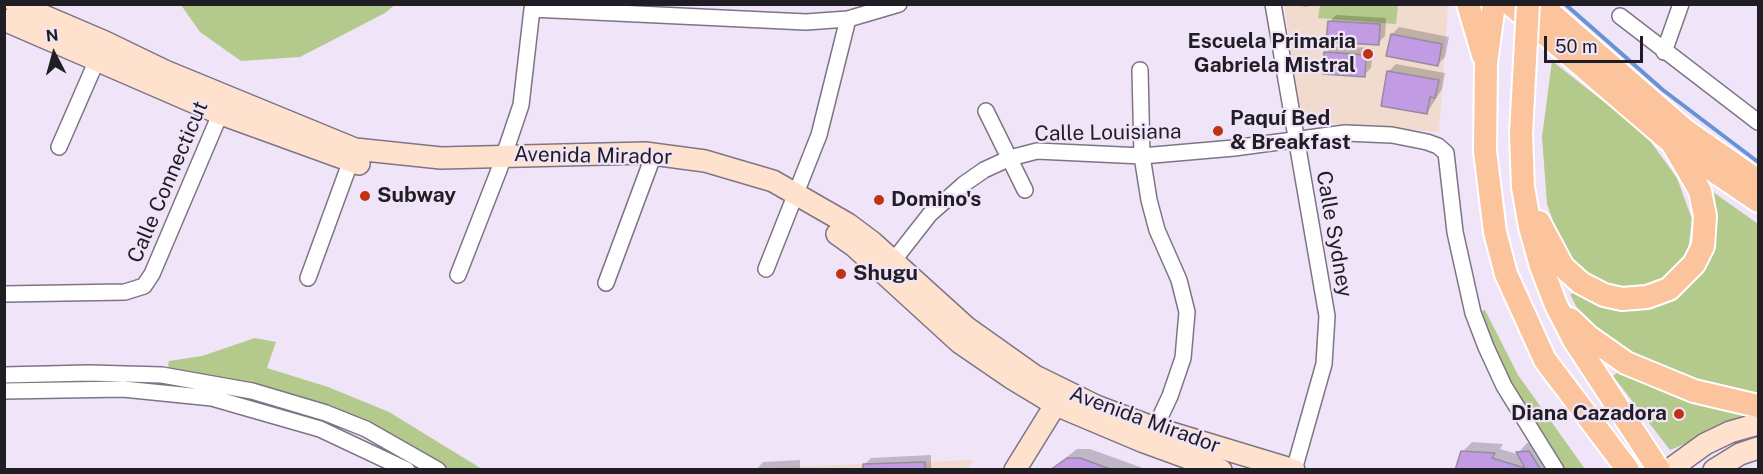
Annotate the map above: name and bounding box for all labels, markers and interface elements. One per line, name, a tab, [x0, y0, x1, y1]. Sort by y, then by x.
north arrow	[24, 24, 84, 84]
scale bar	[1547, 24, 1646, 62]
text: N	[45, 26, 59, 46]
place label: Escuela Primaria Gabriela Mistral	[1187, 29, 1356, 79]
text: 50 m	[1555, 36, 1598, 57]
marker: Escuela Primaria Gabriela Mistral	[1361, 47, 1375, 61]
street label: Calle Connecticut	[123, 97, 213, 267]
place label: Paquí Bed & Breakfast	[1230, 106, 1351, 156]
street label: Calle Louisiana	[1034, 119, 1182, 147]
marker: Paquí Bed & Breakfast	[1211, 124, 1225, 138]
street label: Avenida Mirador	[514, 142, 672, 170]
street label: Calle Sydney	[1310, 169, 1358, 299]
place label: Subway	[377, 183, 456, 209]
place label: Domino's	[891, 187, 981, 213]
marker: Subway	[358, 189, 372, 203]
marker: Domino's	[872, 193, 886, 207]
place label: Shugu	[853, 261, 918, 287]
marker: Shugu	[834, 267, 848, 281]
street label: Avenida Mirador	[1066, 381, 1224, 459]
place label: Diana Cazadora	[1511, 401, 1667, 427]
marker: Diana Cazadora	[1672, 407, 1686, 421]

